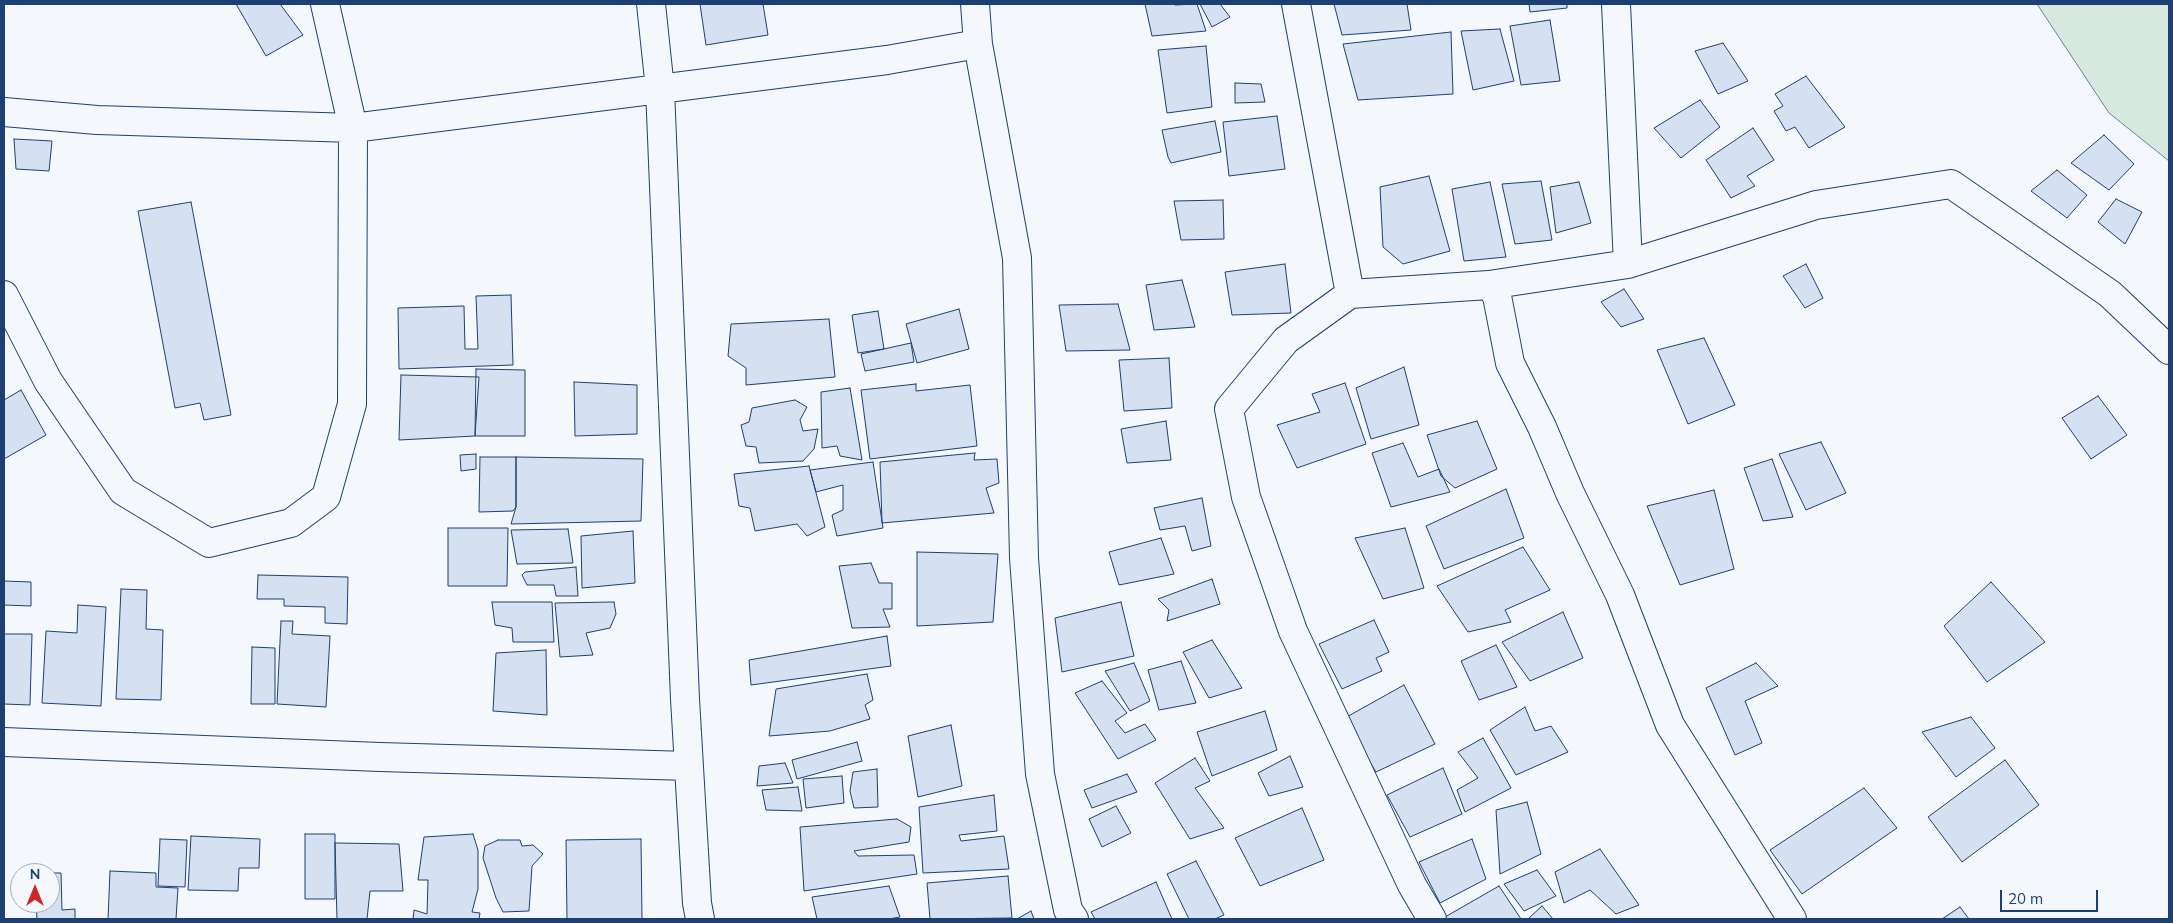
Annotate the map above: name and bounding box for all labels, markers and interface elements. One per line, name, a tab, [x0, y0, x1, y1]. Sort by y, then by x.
north arrow	[10, 863, 60, 913]
text: N	[30, 865, 40, 883]
scale bar	[2003, 880, 2100, 912]
text: 20 m	[2008, 889, 2043, 908]

